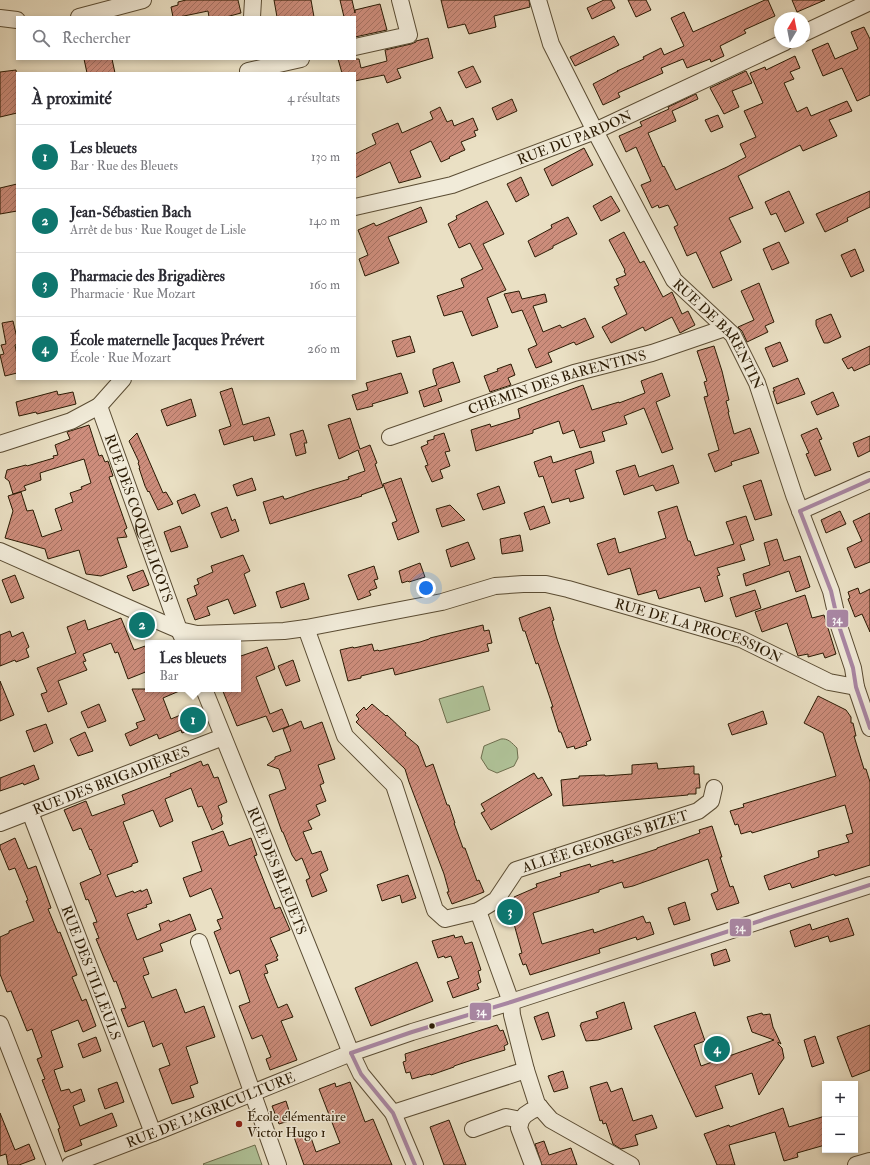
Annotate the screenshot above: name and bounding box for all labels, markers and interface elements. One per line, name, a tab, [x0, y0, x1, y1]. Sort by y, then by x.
north arrow	[774, 12, 810, 48]
search box	[16, 16, 356, 60]
icon: search	[30, 27, 52, 49]
text: Rechercher	[62, 29, 130, 48]
text: À proximité	[32, 88, 112, 109]
text: 4 résultats	[287, 90, 340, 106]
street label: RUE DU PARDON	[515, 106, 635, 168]
text: Les bleuets	[70, 139, 137, 158]
text: 1	[43, 149, 47, 165]
text: 130 m	[311, 149, 340, 165]
text: Bar · Rue des Bleuets	[70, 158, 178, 174]
text: Jean-Sébastien Bach	[70, 203, 191, 222]
text: 2	[42, 213, 48, 229]
text: 140 m	[309, 213, 340, 229]
text: Arrêt de bus · Rue Rouget de Lisle	[70, 222, 246, 238]
text: Pharmacie des Brigadières	[70, 267, 225, 286]
street label: RUE DE BARENTIN	[670, 275, 767, 392]
text: 3	[43, 277, 48, 293]
text: 160 m	[309, 277, 340, 293]
text: Pharmacie · Rue Mozart	[70, 286, 196, 302]
text: École maternelle Jacques Prévert	[70, 331, 264, 350]
text: 4	[41, 341, 49, 357]
text: 260 m	[307, 341, 340, 357]
street label: CHEMIN DES BARENTINS	[466, 346, 648, 418]
text: École · Rue Mozart	[70, 350, 171, 366]
street label: RUE DES COQUELICOTS	[101, 432, 177, 604]
your location	[416, 578, 436, 598]
street label: RUE DE LA PROCESSION	[613, 595, 785, 667]
line badge: 34	[826, 609, 849, 628]
pin: 2	[129, 610, 155, 640]
text: 34	[832, 613, 843, 627]
popup	[145, 640, 241, 692]
text: Les bleuets	[160, 649, 226, 668]
text: Bar	[160, 668, 178, 684]
pin: 1	[180, 705, 206, 735]
street label: RUE DES BRIGADIÈRES	[30, 742, 192, 818]
street label: RUE DES BLEUETS	[244, 805, 311, 937]
street label: ALLÉE GEORGES BIZET	[519, 806, 691, 876]
pin: 3	[497, 897, 523, 927]
street label: RUE DES TILLEULS	[58, 903, 125, 1042]
line badge: 34	[729, 918, 752, 937]
text: 34	[735, 921, 746, 935]
line badge: 34	[469, 1002, 492, 1021]
text: 34	[476, 1005, 487, 1019]
unlabelled marker	[427, 1021, 437, 1031]
pin: 4	[704, 1034, 730, 1064]
street label: RUE DE L'AGRICULTURE	[124, 1068, 297, 1151]
map controls	[822, 1081, 858, 1153]
button: +	[822, 1081, 858, 1117]
place label: École élémentaire Victor Hugo 1	[247, 1108, 346, 1141]
button: −	[822, 1117, 858, 1153]
marker: École élémentaire Victor Hugo 1	[234, 1119, 244, 1129]

